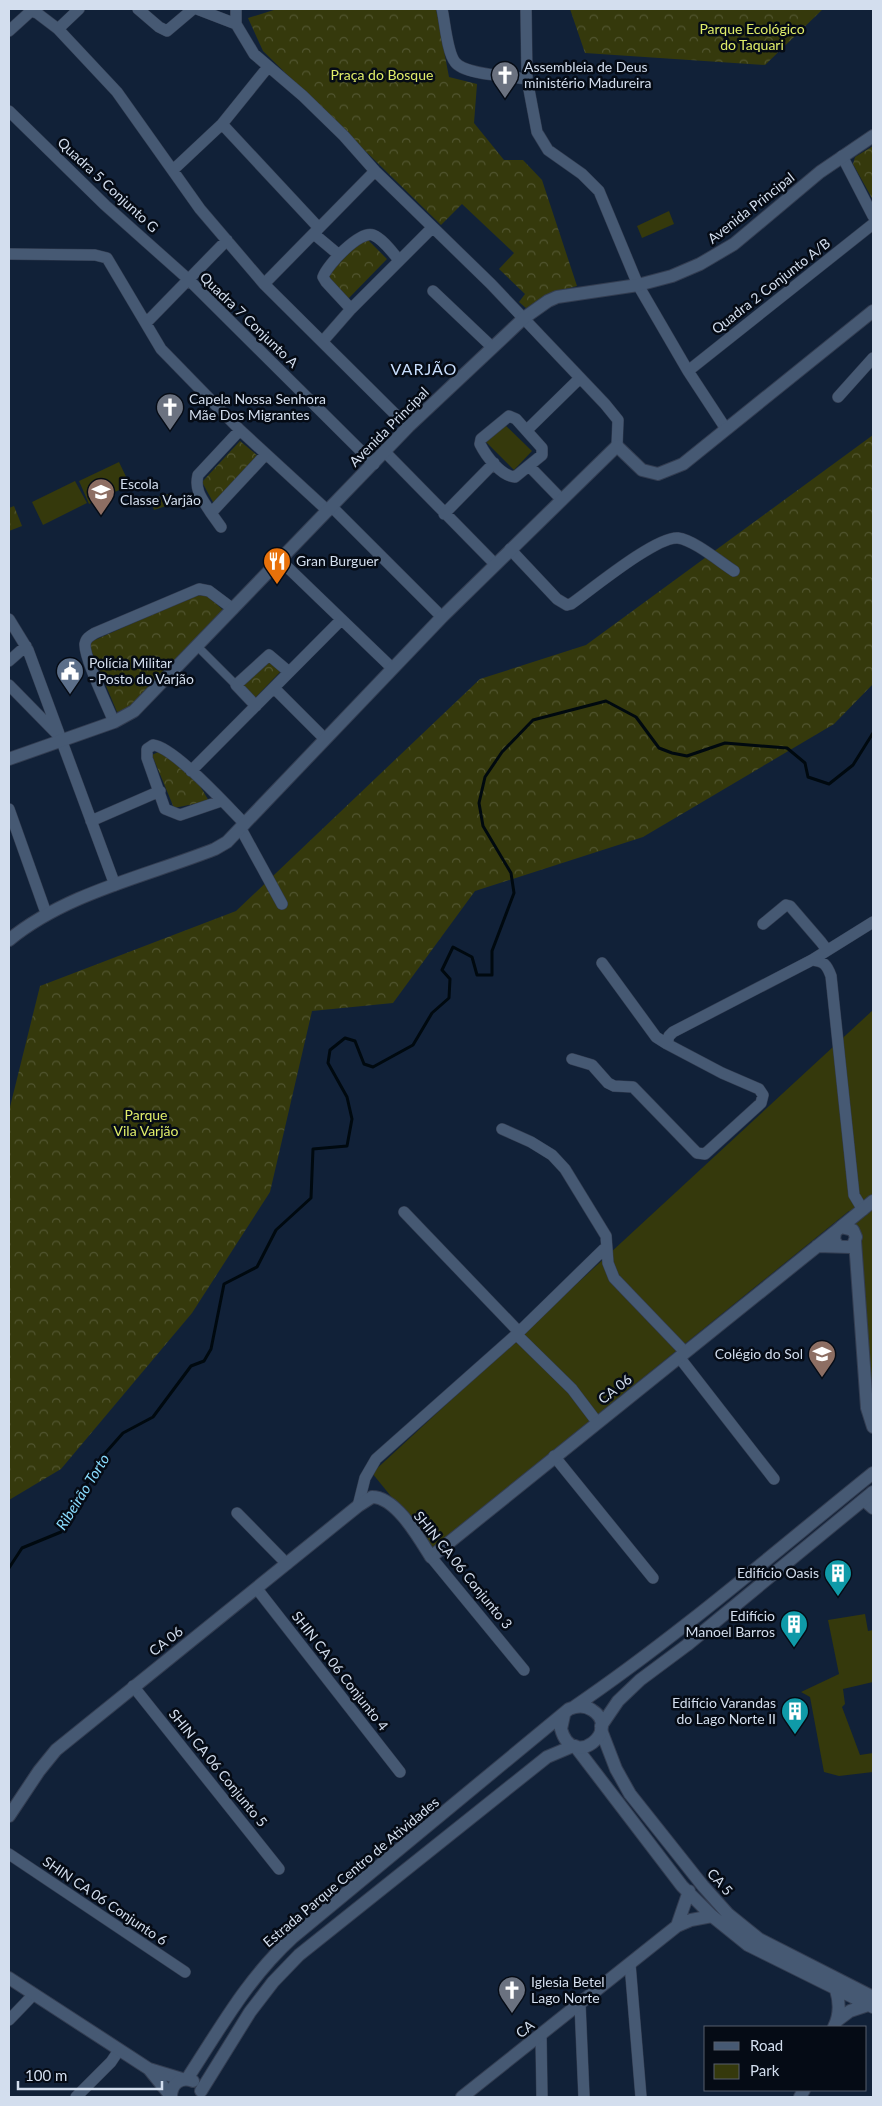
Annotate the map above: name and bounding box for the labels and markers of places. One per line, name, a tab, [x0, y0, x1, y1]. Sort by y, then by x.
place label: Assembleia de Deus ministério Madureira	[524, 58, 651, 91]
church icon: Assembleia de Deus ministério Madureira	[490, 60, 520, 99]
place label: Capela Nossa Senhora Mãe Dos Migrantes	[189, 390, 326, 423]
church icon: Capela Nossa Senhora Mãe Dos Migrantes	[155, 392, 185, 431]
place label: Escola Classe Varjão	[120, 475, 201, 508]
school or university icon: Escola Classe Varjão	[86, 477, 116, 516]
restaurant icon: Gran Burguer	[262, 546, 292, 585]
place label: Gran Burguer	[296, 552, 379, 569]
place label: Polícia Militar - Posto do Varjão	[89, 654, 194, 687]
public building icon: Polícia Militar - Posto do Varjão	[55, 656, 85, 695]
school or university icon: Colégio do Sol	[807, 1339, 837, 1378]
place label: Colégio do Sol	[715, 1345, 803, 1362]
building icon: Edifício Oasis	[823, 1558, 853, 1597]
place label: Edifício Oasis	[737, 1564, 819, 1581]
place label: Edifício Manoel Barros	[685, 1607, 775, 1640]
building icon: Edifício Manoel Barros	[779, 1609, 809, 1648]
place label: Edifício Varandas do Lago Norte II	[672, 1694, 776, 1727]
building icon: Edifício Varandas do Lago Norte II	[780, 1696, 810, 1735]
place label: Iglesia Betel Lago Norte	[531, 1973, 605, 2006]
church icon: Iglesia Betel Lago Norte	[497, 1975, 527, 2014]

